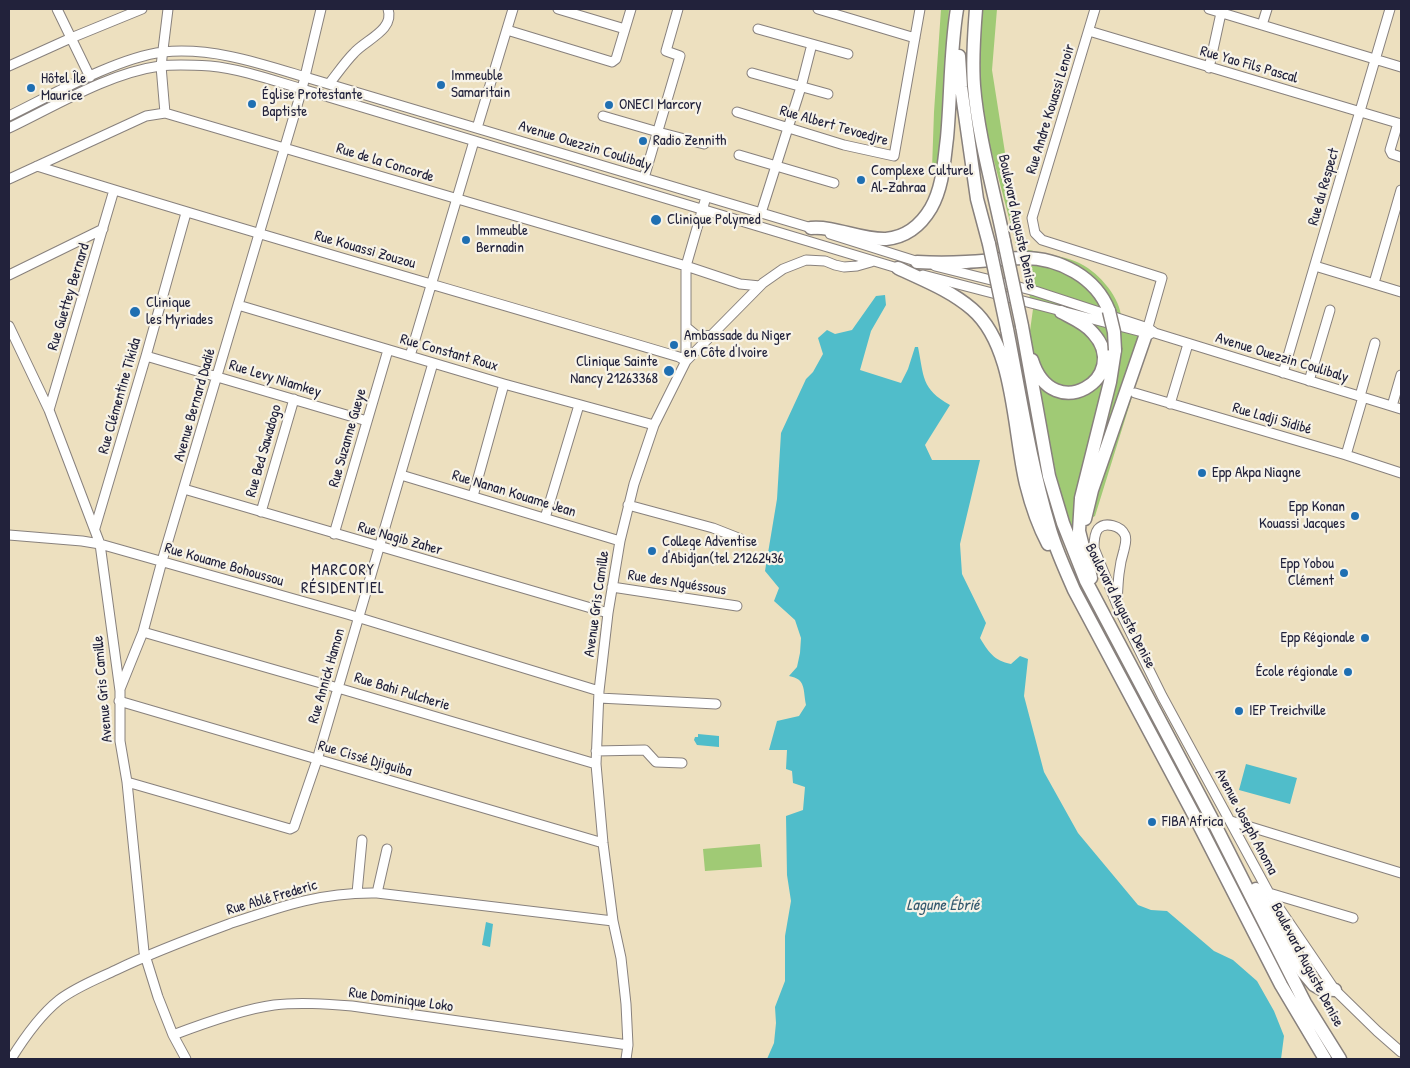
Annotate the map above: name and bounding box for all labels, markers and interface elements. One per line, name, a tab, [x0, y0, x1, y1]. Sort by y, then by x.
street label: Rue Andre Kouassi Lenoir	[1023, 42, 1079, 176]
street label: Rue Yao Fils Pascal	[1198, 42, 1300, 88]
place label: Immeuble Samaritain	[451, 67, 510, 102]
place label: Hôtel Île Maurice	[41, 70, 86, 105]
marker: Immeuble Samaritain	[435, 79, 447, 91]
marker: Hôtel Île Maurice	[25, 82, 37, 94]
place label: Église Protestante Baptiste	[262, 86, 363, 121]
place label: ONECI Marcory	[619, 96, 702, 114]
marker: Église Protestante Baptiste	[246, 98, 258, 110]
marker: ONECI Marcory	[603, 99, 615, 111]
street label: Rue Albert Tevoedjre	[778, 102, 890, 150]
street label: Avenue Ouezzin Coulibaly	[516, 117, 654, 175]
place label: Radio Zennith	[653, 132, 726, 150]
marker: Radio Zennith	[637, 135, 649, 147]
street label: Rue de la Concorde	[334, 140, 436, 186]
street label: Rue du Respect	[1304, 146, 1344, 228]
street label: Boulevard Auguste Denise	[994, 153, 1040, 291]
place label: Complexe Culturel Al-Zahraa	[871, 162, 973, 197]
marker: Complexe Culturel Al-Zahraa	[855, 174, 867, 186]
place label: Clinique Polymed	[667, 211, 761, 229]
marker: Clinique Polymed	[649, 213, 663, 227]
place label: Immeuble Bernadin	[476, 222, 528, 257]
street label: Rue Kouassi Zouzou	[312, 227, 418, 273]
marker: Immeuble Bernadin	[460, 234, 472, 246]
street label: Rue Guettey Bernard	[44, 241, 94, 353]
place label: Clinique les Myriades	[146, 294, 213, 329]
marker: Clinique les Myriades	[128, 305, 142, 319]
place label: Ambassade du Niger en Côte d'Ivoire	[684, 327, 791, 362]
street label: Avenue Ouezzin Coulibaly	[1213, 329, 1351, 387]
street label: Rue Constant Roux	[398, 330, 500, 376]
street label: Rue Clémentine Tikida	[95, 336, 145, 456]
marker: Ambassade du Niger en Côte d'Ivoire	[668, 339, 680, 351]
street label: Avenue Bernard Dadié	[170, 346, 220, 464]
place label: Clinique Sainte Nancy 21263368	[570, 353, 658, 388]
street label: Rue Levy Niamkey	[227, 356, 323, 402]
marker: Clinique Sainte Nancy 21263368	[662, 364, 676, 378]
street label: Rue Suzanne Gueye	[325, 387, 371, 489]
street label: Rue Ladji Sidibé	[1230, 399, 1314, 439]
street label: Rue Bed Sawadogo	[242, 403, 286, 499]
place label: Epp Akpa Niagne	[1212, 464, 1301, 482]
street label: Rue Nanan Kouame Jean	[450, 467, 578, 521]
marker: Epp Akpa Niagne	[1196, 467, 1208, 479]
place label: Epp Konan Kouassi Jacques	[1259, 498, 1345, 533]
marker: Epp Konan Kouassi Jacques	[1349, 510, 1361, 522]
street label: Rue Nagib Zaher	[356, 518, 444, 560]
place label: College Adventise d'Abidjan(tel 21262436	[662, 533, 784, 568]
street label: Rue Kouame Bohoussou	[162, 539, 286, 591]
street label: Boulevard Auguste Denise	[1081, 540, 1159, 672]
marker: College Adventise d'Abidjan(tel 21262436	[646, 545, 658, 557]
street label: Avenue Gris Camille	[581, 550, 613, 658]
place label: Epp Yobou Clément	[1280, 555, 1334, 590]
district label: MARCORY RÉSIDENTIEL	[300, 561, 386, 599]
street label: Rue des Nguéssous	[627, 566, 727, 600]
marker: Epp Yobou Clément	[1338, 567, 1350, 579]
street label: Rue Annick Hamon	[305, 626, 349, 726]
place label: Epp Régionale	[1281, 629, 1355, 647]
marker: Epp Régionale	[1359, 632, 1371, 644]
street label: Avenue Gris Camille	[89, 635, 117, 743]
place label: École régionale	[1256, 663, 1338, 681]
marker: École régionale	[1342, 666, 1354, 678]
street label: Rue Bahi Pulcherie	[352, 669, 452, 715]
place label: IEP Treichville	[1249, 702, 1326, 720]
marker: IEP Treichville	[1233, 705, 1245, 717]
street label: Rue Cissé Djiguiba	[316, 737, 414, 781]
street label: Avenue Joseph Anoma	[1211, 766, 1281, 878]
place label: FIBA Africa	[1162, 813, 1223, 831]
marker: FIBA Africa	[1146, 816, 1158, 828]
street label: Rue Ablé Frederic	[225, 876, 319, 920]
water label: Lagune Ébrié	[907, 896, 979, 916]
street label: Boulevard Auguste Denise	[1267, 900, 1347, 1030]
street label: Rue Dominique Loko	[348, 984, 454, 1016]

